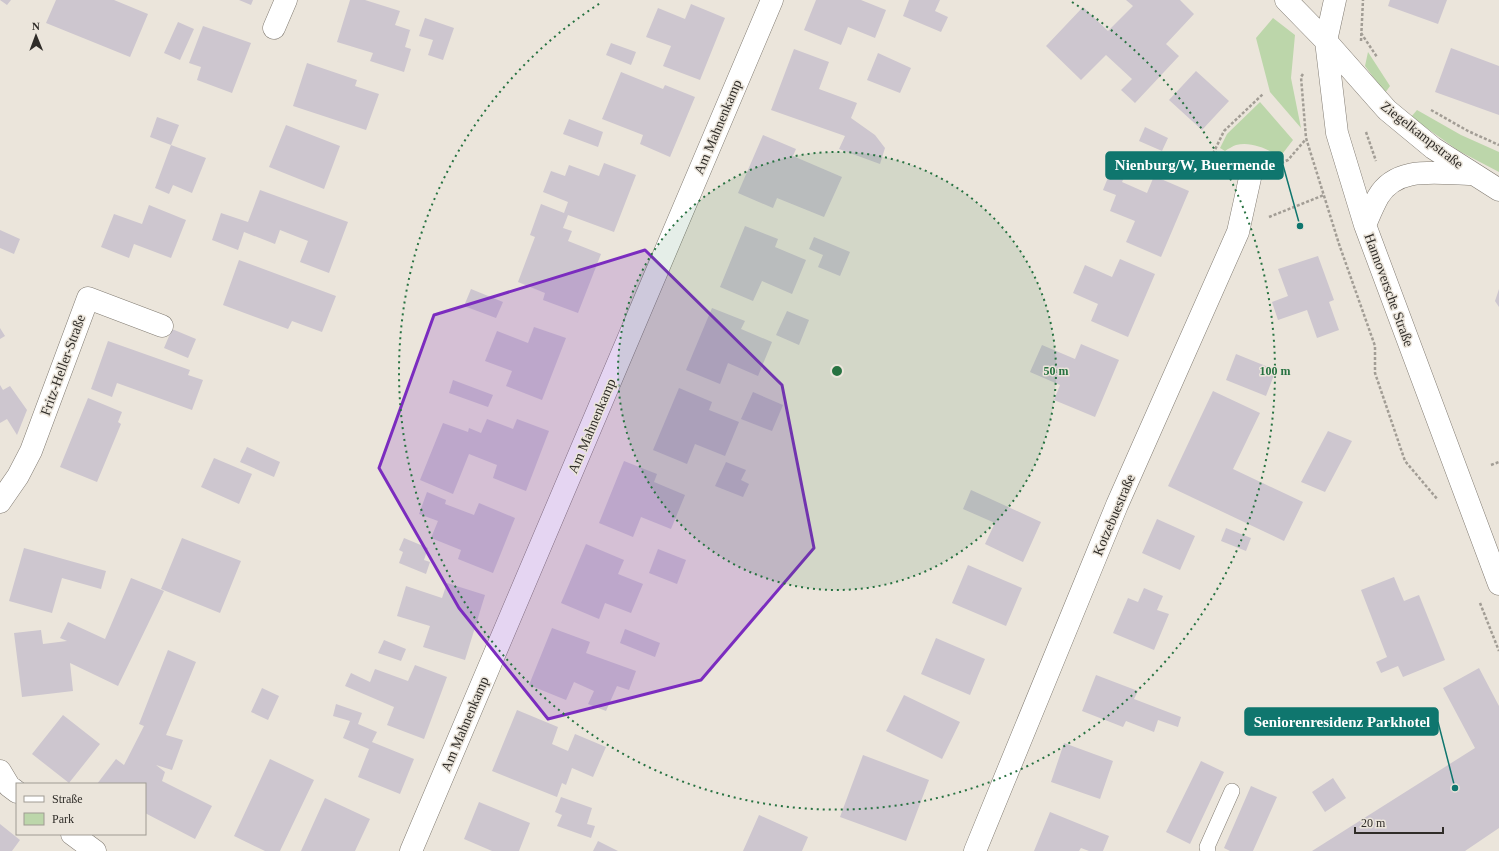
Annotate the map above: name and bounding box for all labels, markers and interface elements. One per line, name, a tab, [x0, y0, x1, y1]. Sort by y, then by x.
north arrow	[16, 16, 56, 56]
text: N	[32, 20, 40, 32]
street label: Am Mahnenkamp	[691, 77, 745, 177]
street label: Ziegelkampstraße	[1378, 98, 1466, 172]
callout: Nienburg/W, Buermende	[1106, 152, 1283, 179]
text: Nienburg/W, Buermende	[1115, 157, 1275, 173]
street label: Hannoversche Straße	[1362, 231, 1416, 349]
street label: Fritz-Heller-Straße	[38, 313, 88, 417]
centre of rings	[830, 364, 844, 378]
text: 50 m	[1044, 364, 1069, 378]
text: 100 m	[1260, 364, 1291, 378]
street label: Am Mahnenkamp	[565, 376, 619, 476]
street label: Kotzebuestraße	[1090, 472, 1138, 558]
street label: Am Mahnenkamp	[438, 674, 492, 774]
callout: Seniorenresidenz Parkhotel	[1245, 708, 1438, 735]
text: Seniorenresidenz Parkhotel	[1254, 714, 1430, 730]
legend	[16, 783, 146, 835]
text: Straße	[52, 792, 83, 806]
scale bar	[1355, 809, 1443, 835]
text: Park	[52, 812, 74, 826]
text: 20 m	[1361, 816, 1386, 830]

